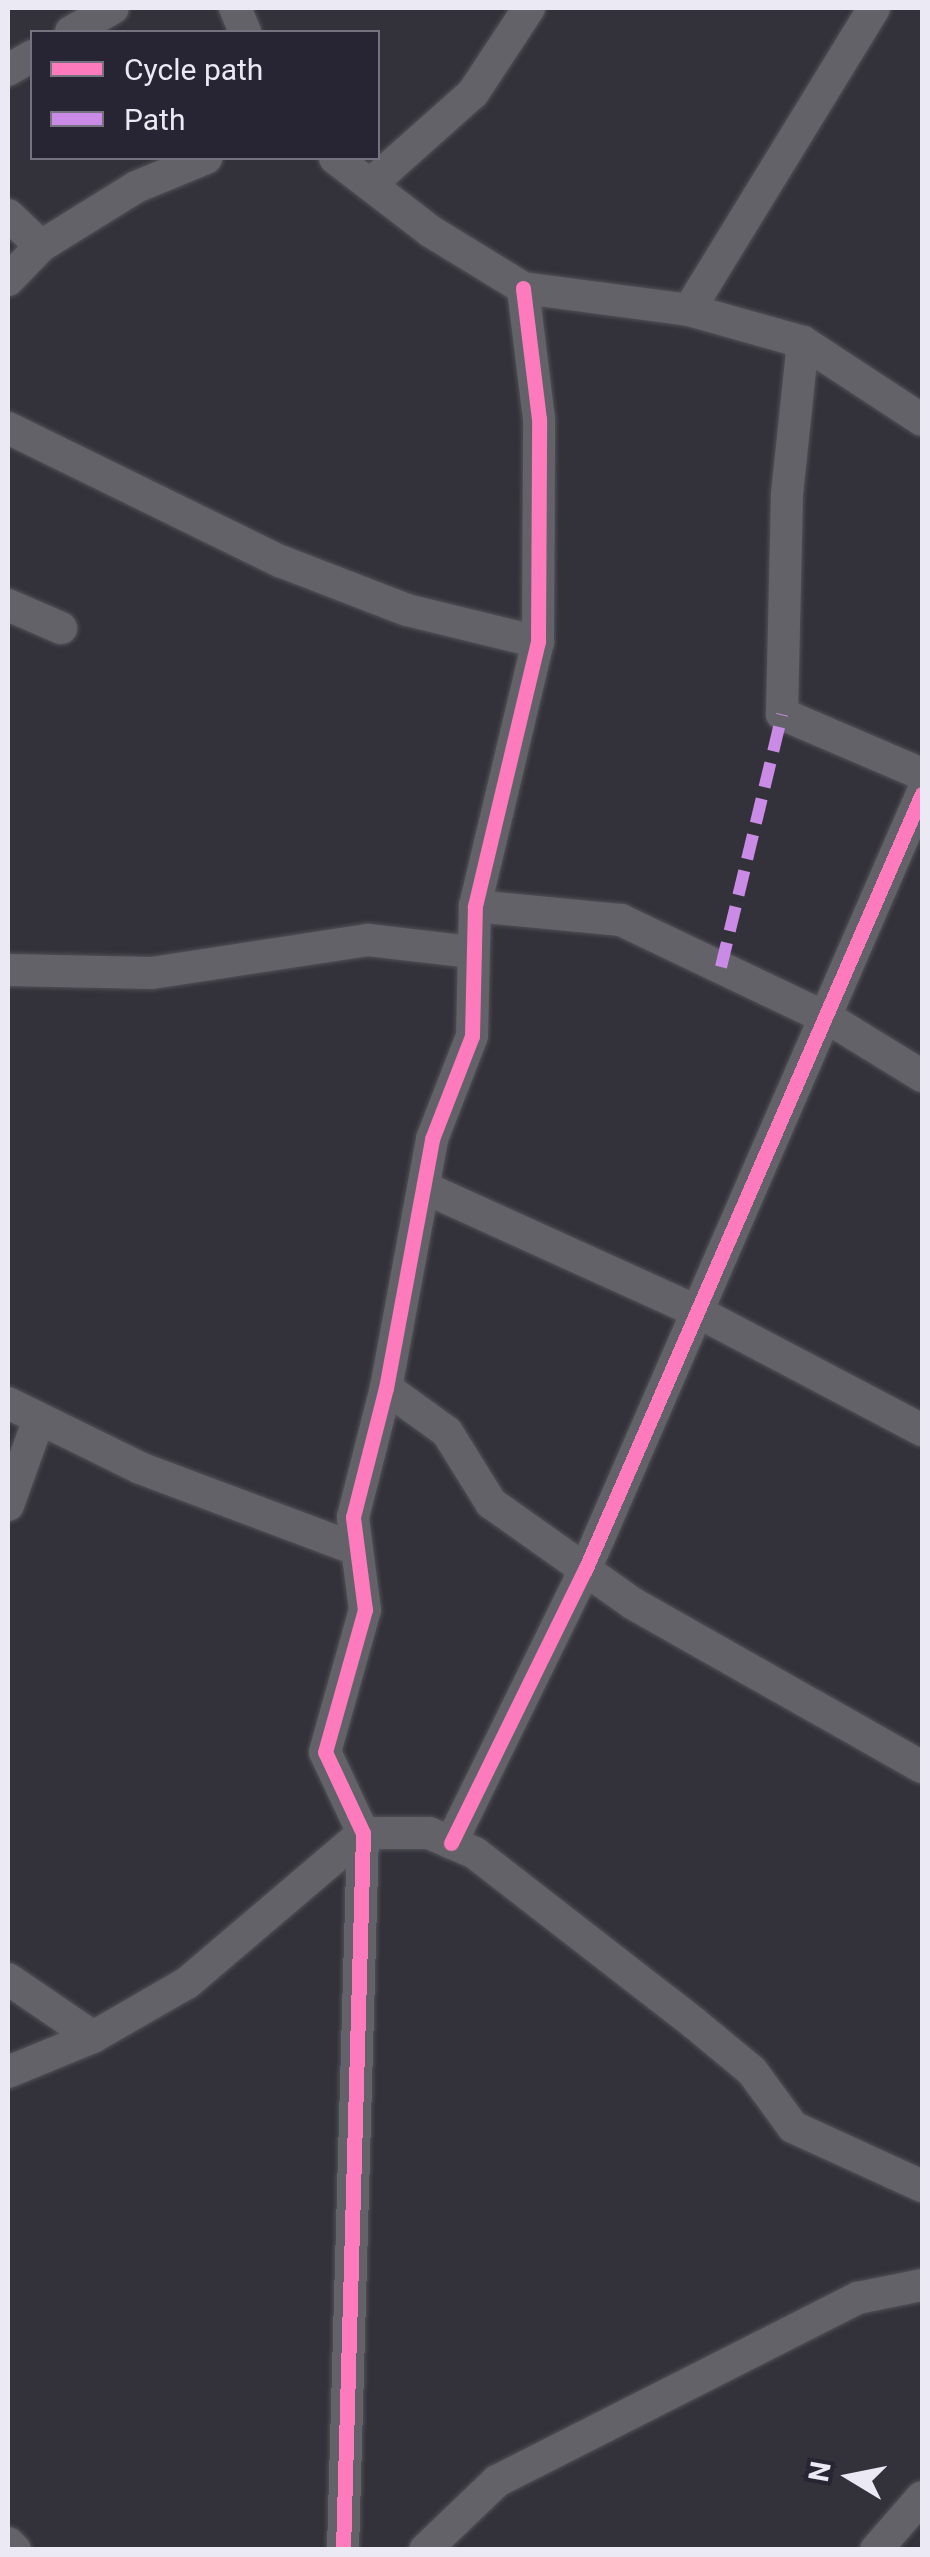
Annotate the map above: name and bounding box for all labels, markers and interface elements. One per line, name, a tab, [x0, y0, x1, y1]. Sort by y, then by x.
legend	[30, 30, 380, 160]
text: Cycle path	[124, 52, 263, 87]
text: Path	[124, 102, 185, 137]
north arrow	[800, 2427, 900, 2527]
text: N	[802, 2459, 838, 2484]

